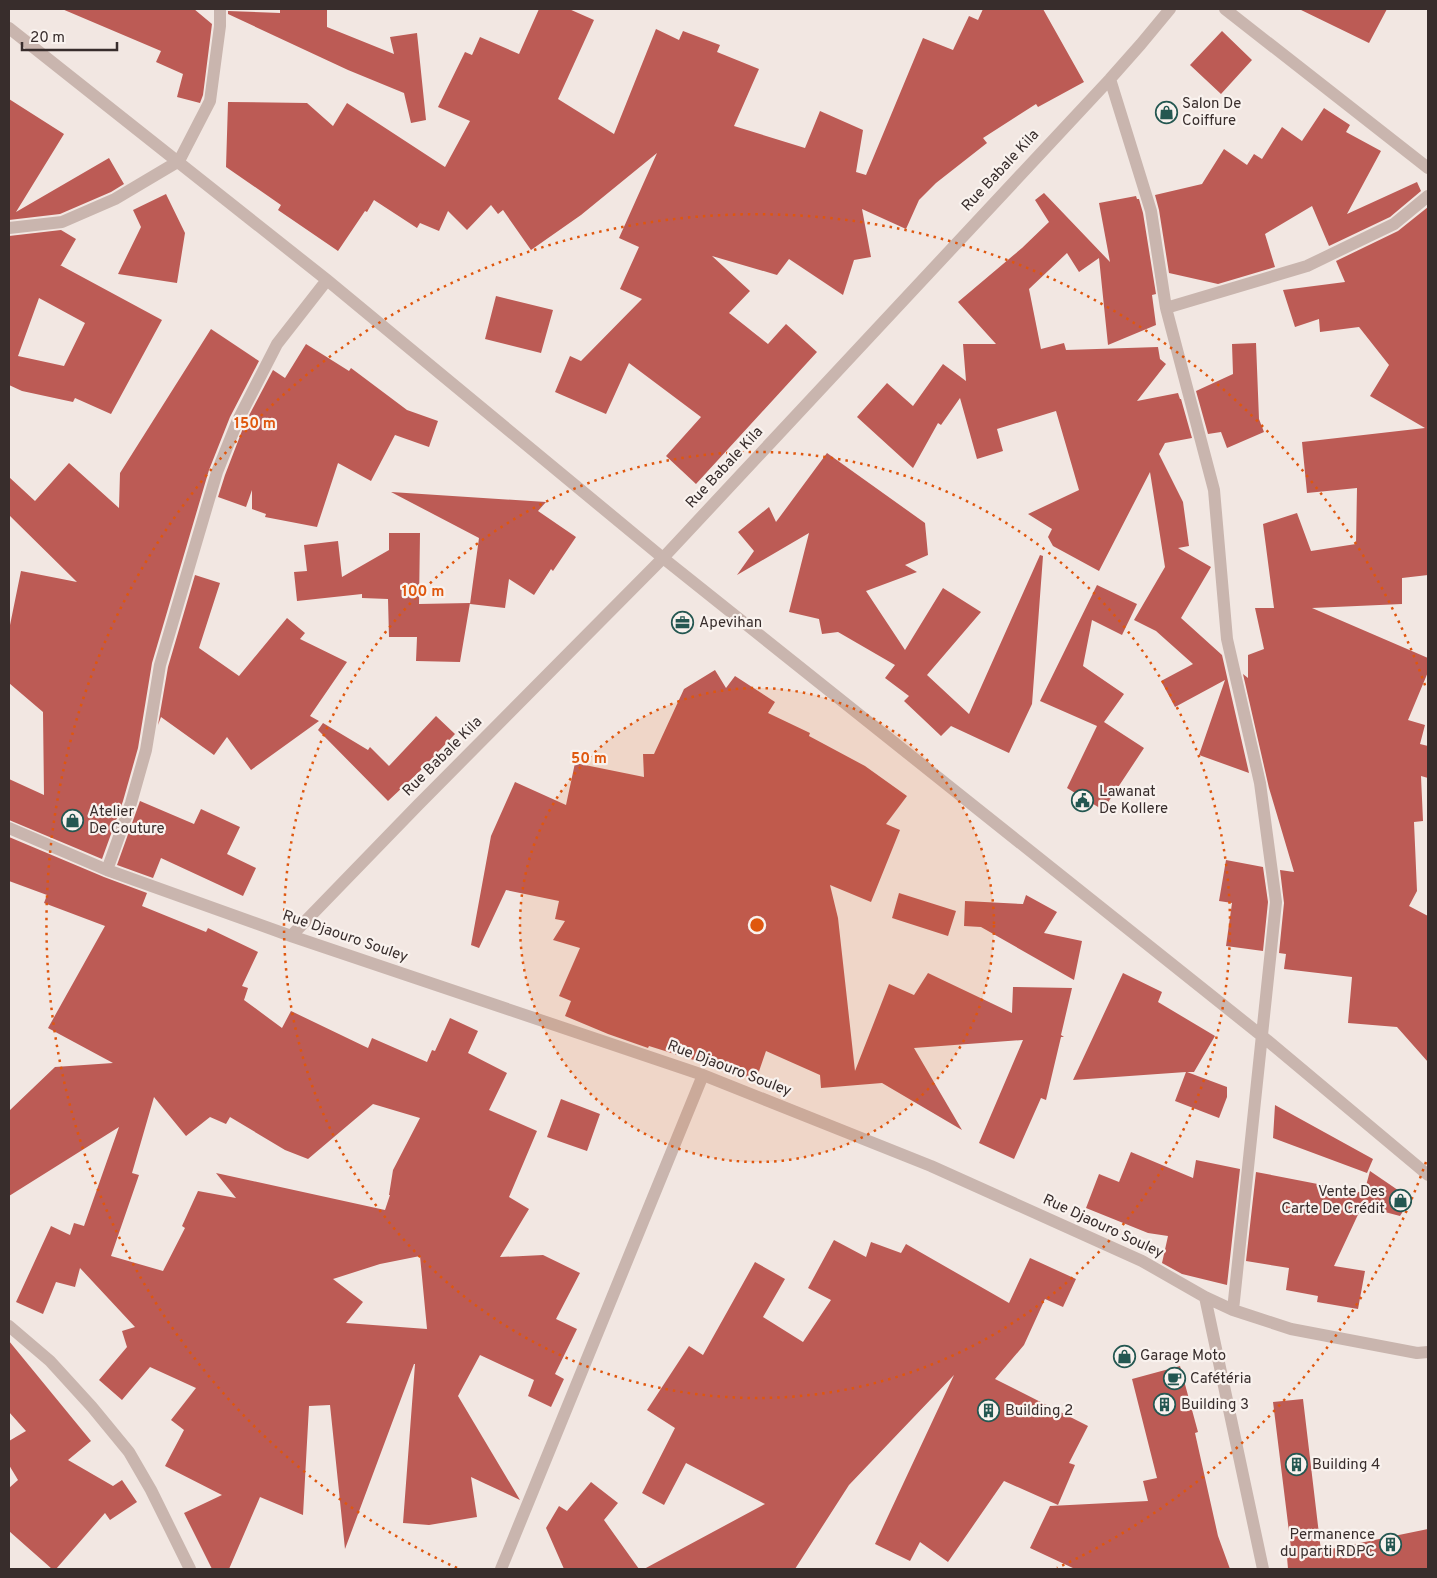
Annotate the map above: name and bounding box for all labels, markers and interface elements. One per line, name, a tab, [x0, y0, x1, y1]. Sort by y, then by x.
scale bar	[22, 20, 118, 52]
text: 20 m	[30, 29, 65, 48]
place label: Salon De Coiffure	[1182, 95, 1241, 131]
shop icon: Salon De Coiffure	[1154, 101, 1178, 125]
street label: Rue Babale Kila	[958, 126, 1044, 216]
text: 150 m	[234, 415, 276, 434]
street label: Rue Babale Kila	[682, 423, 768, 513]
text: 100 m	[402, 583, 444, 602]
office icon: Apevihan	[671, 611, 695, 635]
place label: Apevihan	[699, 614, 762, 633]
street label: Rue Babale Kila	[399, 713, 487, 801]
text: 50 m	[571, 750, 607, 769]
place label: Lawanat De Kollere	[1099, 783, 1168, 819]
public building icon: Lawanat De Kollere	[1071, 789, 1095, 813]
place label: Atelier De Couture	[89, 803, 165, 839]
shop icon: Atelier De Couture	[61, 809, 85, 833]
street label: Rue Djaouro Souley	[280, 907, 410, 967]
centre of rings	[748, 916, 766, 934]
street label: Rue Djaouro Souley	[664, 1037, 794, 1101]
place label: Vente Des Carte De Crédit	[1281, 1183, 1385, 1219]
shop icon: Vente Des Carte De Crédit	[1389, 1189, 1413, 1213]
street label: Rue Djaouro Souley	[1039, 1191, 1167, 1263]
shop icon: Garage Moto	[1112, 1344, 1136, 1368]
place label: Garage Moto	[1140, 1347, 1226, 1366]
cafe icon: Cafétéria	[1162, 1367, 1186, 1391]
place label: Cafétéria	[1190, 1370, 1251, 1389]
building icon: Building 3	[1153, 1393, 1177, 1417]
place label: Building 3	[1181, 1396, 1249, 1415]
building icon: Building 2	[977, 1399, 1001, 1423]
place label: Building 2	[1005, 1402, 1073, 1421]
building icon: Building 4	[1284, 1453, 1308, 1477]
place label: Building 4	[1312, 1456, 1380, 1475]
place label: Permanence du parti RDPC	[1280, 1526, 1375, 1562]
building icon: Permanence du parti RDPC	[1379, 1532, 1403, 1556]

